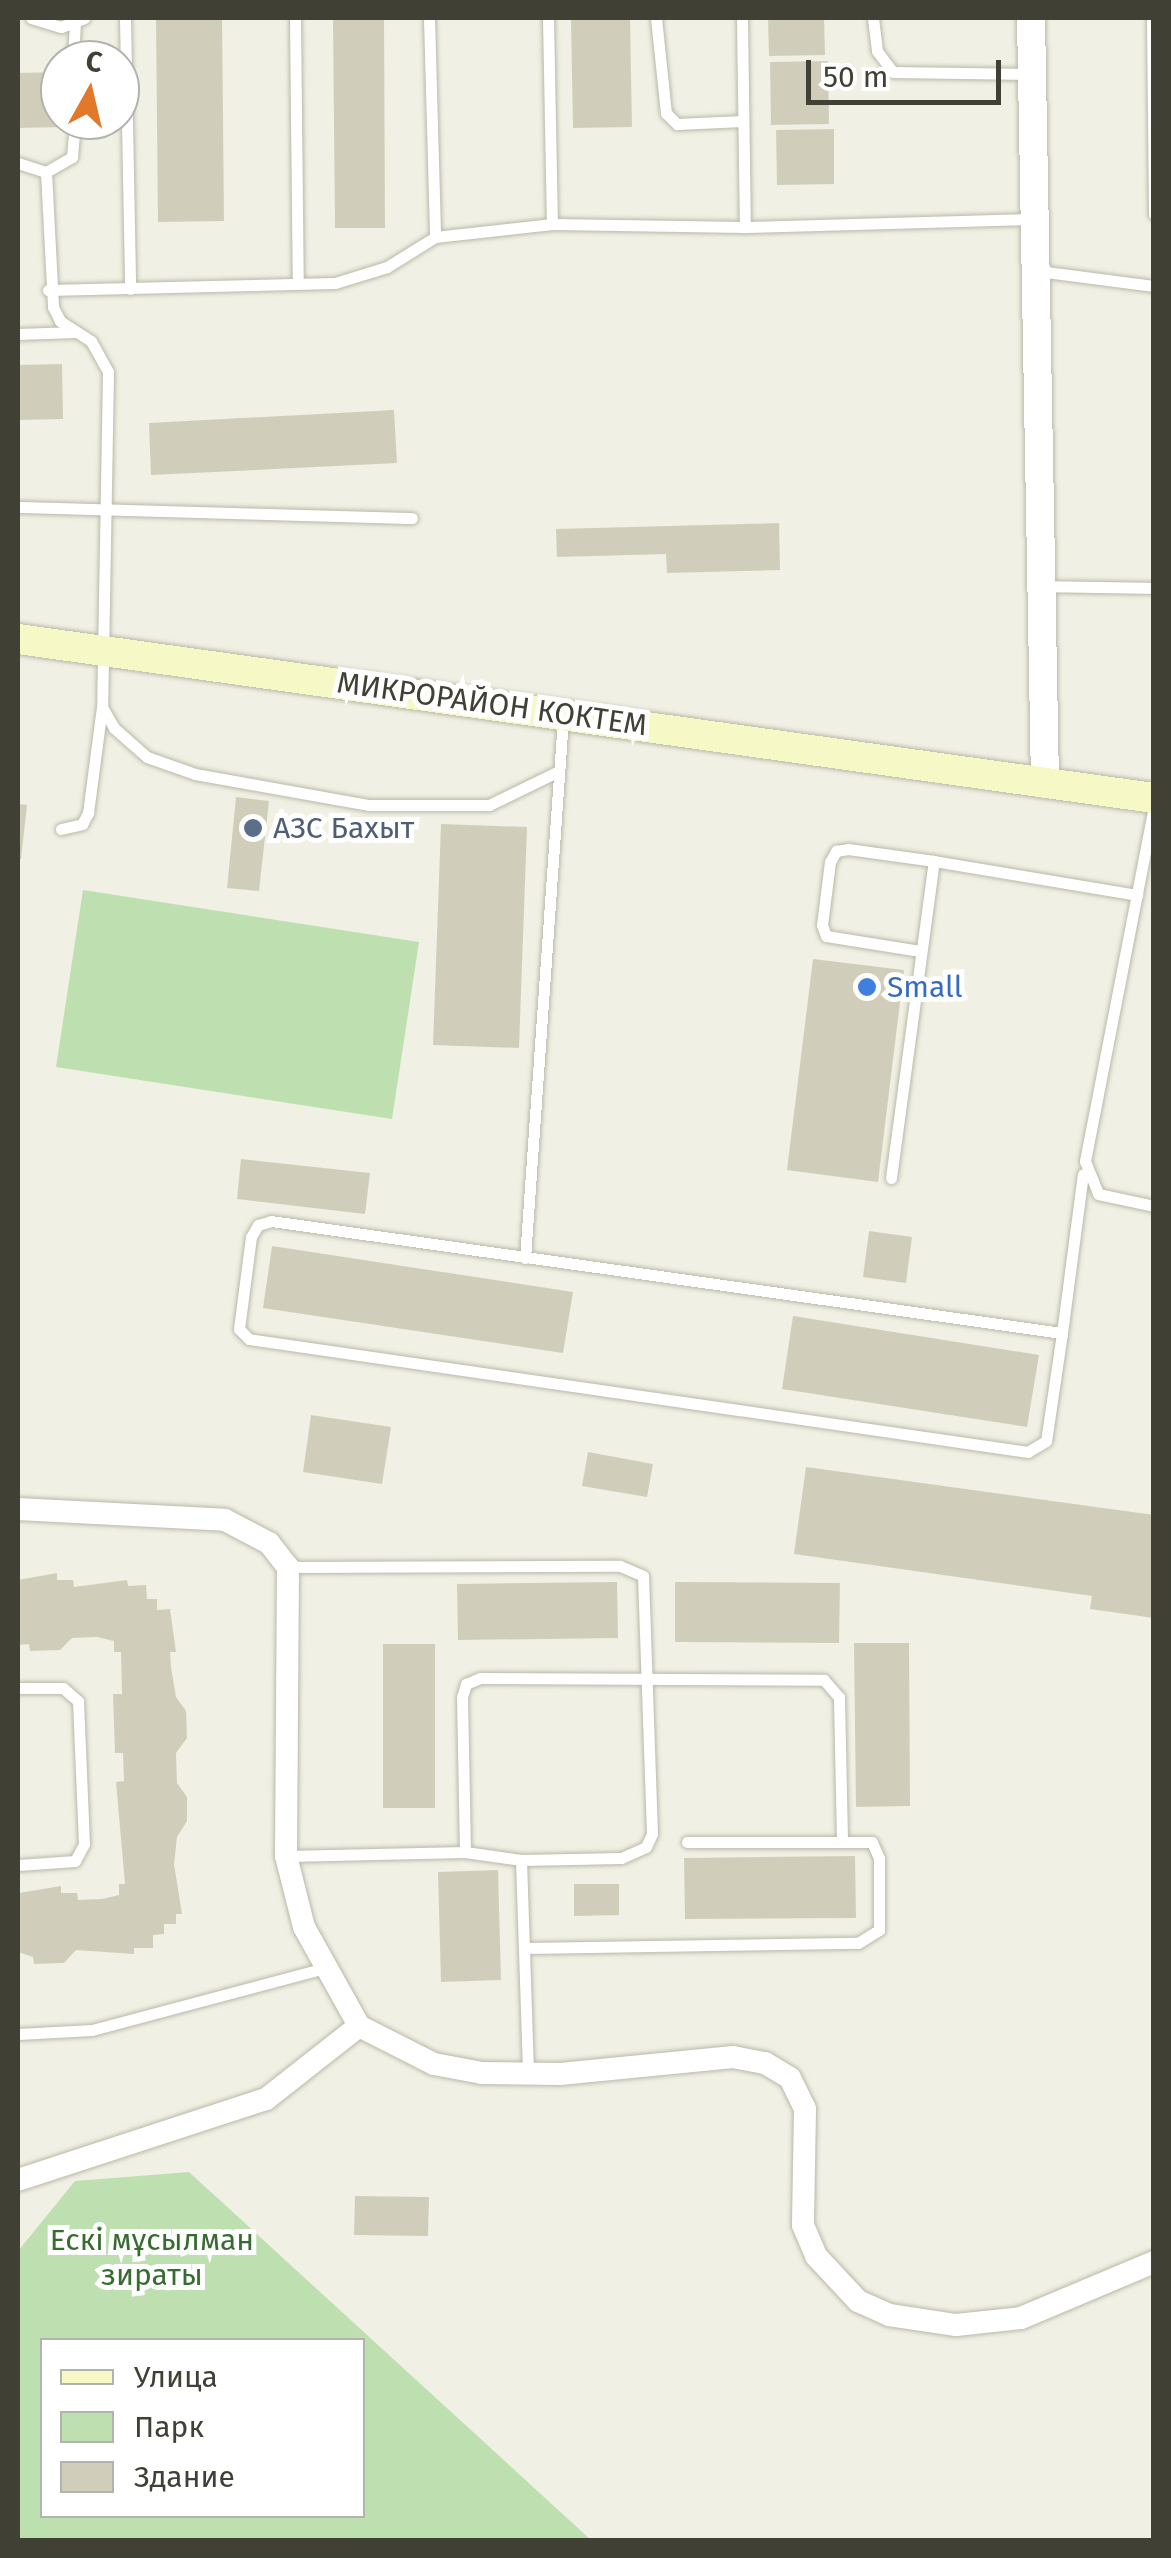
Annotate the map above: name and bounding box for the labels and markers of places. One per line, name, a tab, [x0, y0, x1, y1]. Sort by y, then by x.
place label: АЗС Бахыт	[273, 810, 414, 846]
marker: АЗС Бахыт	[242, 817, 264, 839]
place label: Small	[887, 969, 963, 1005]
marker: Small	[856, 976, 878, 998]

